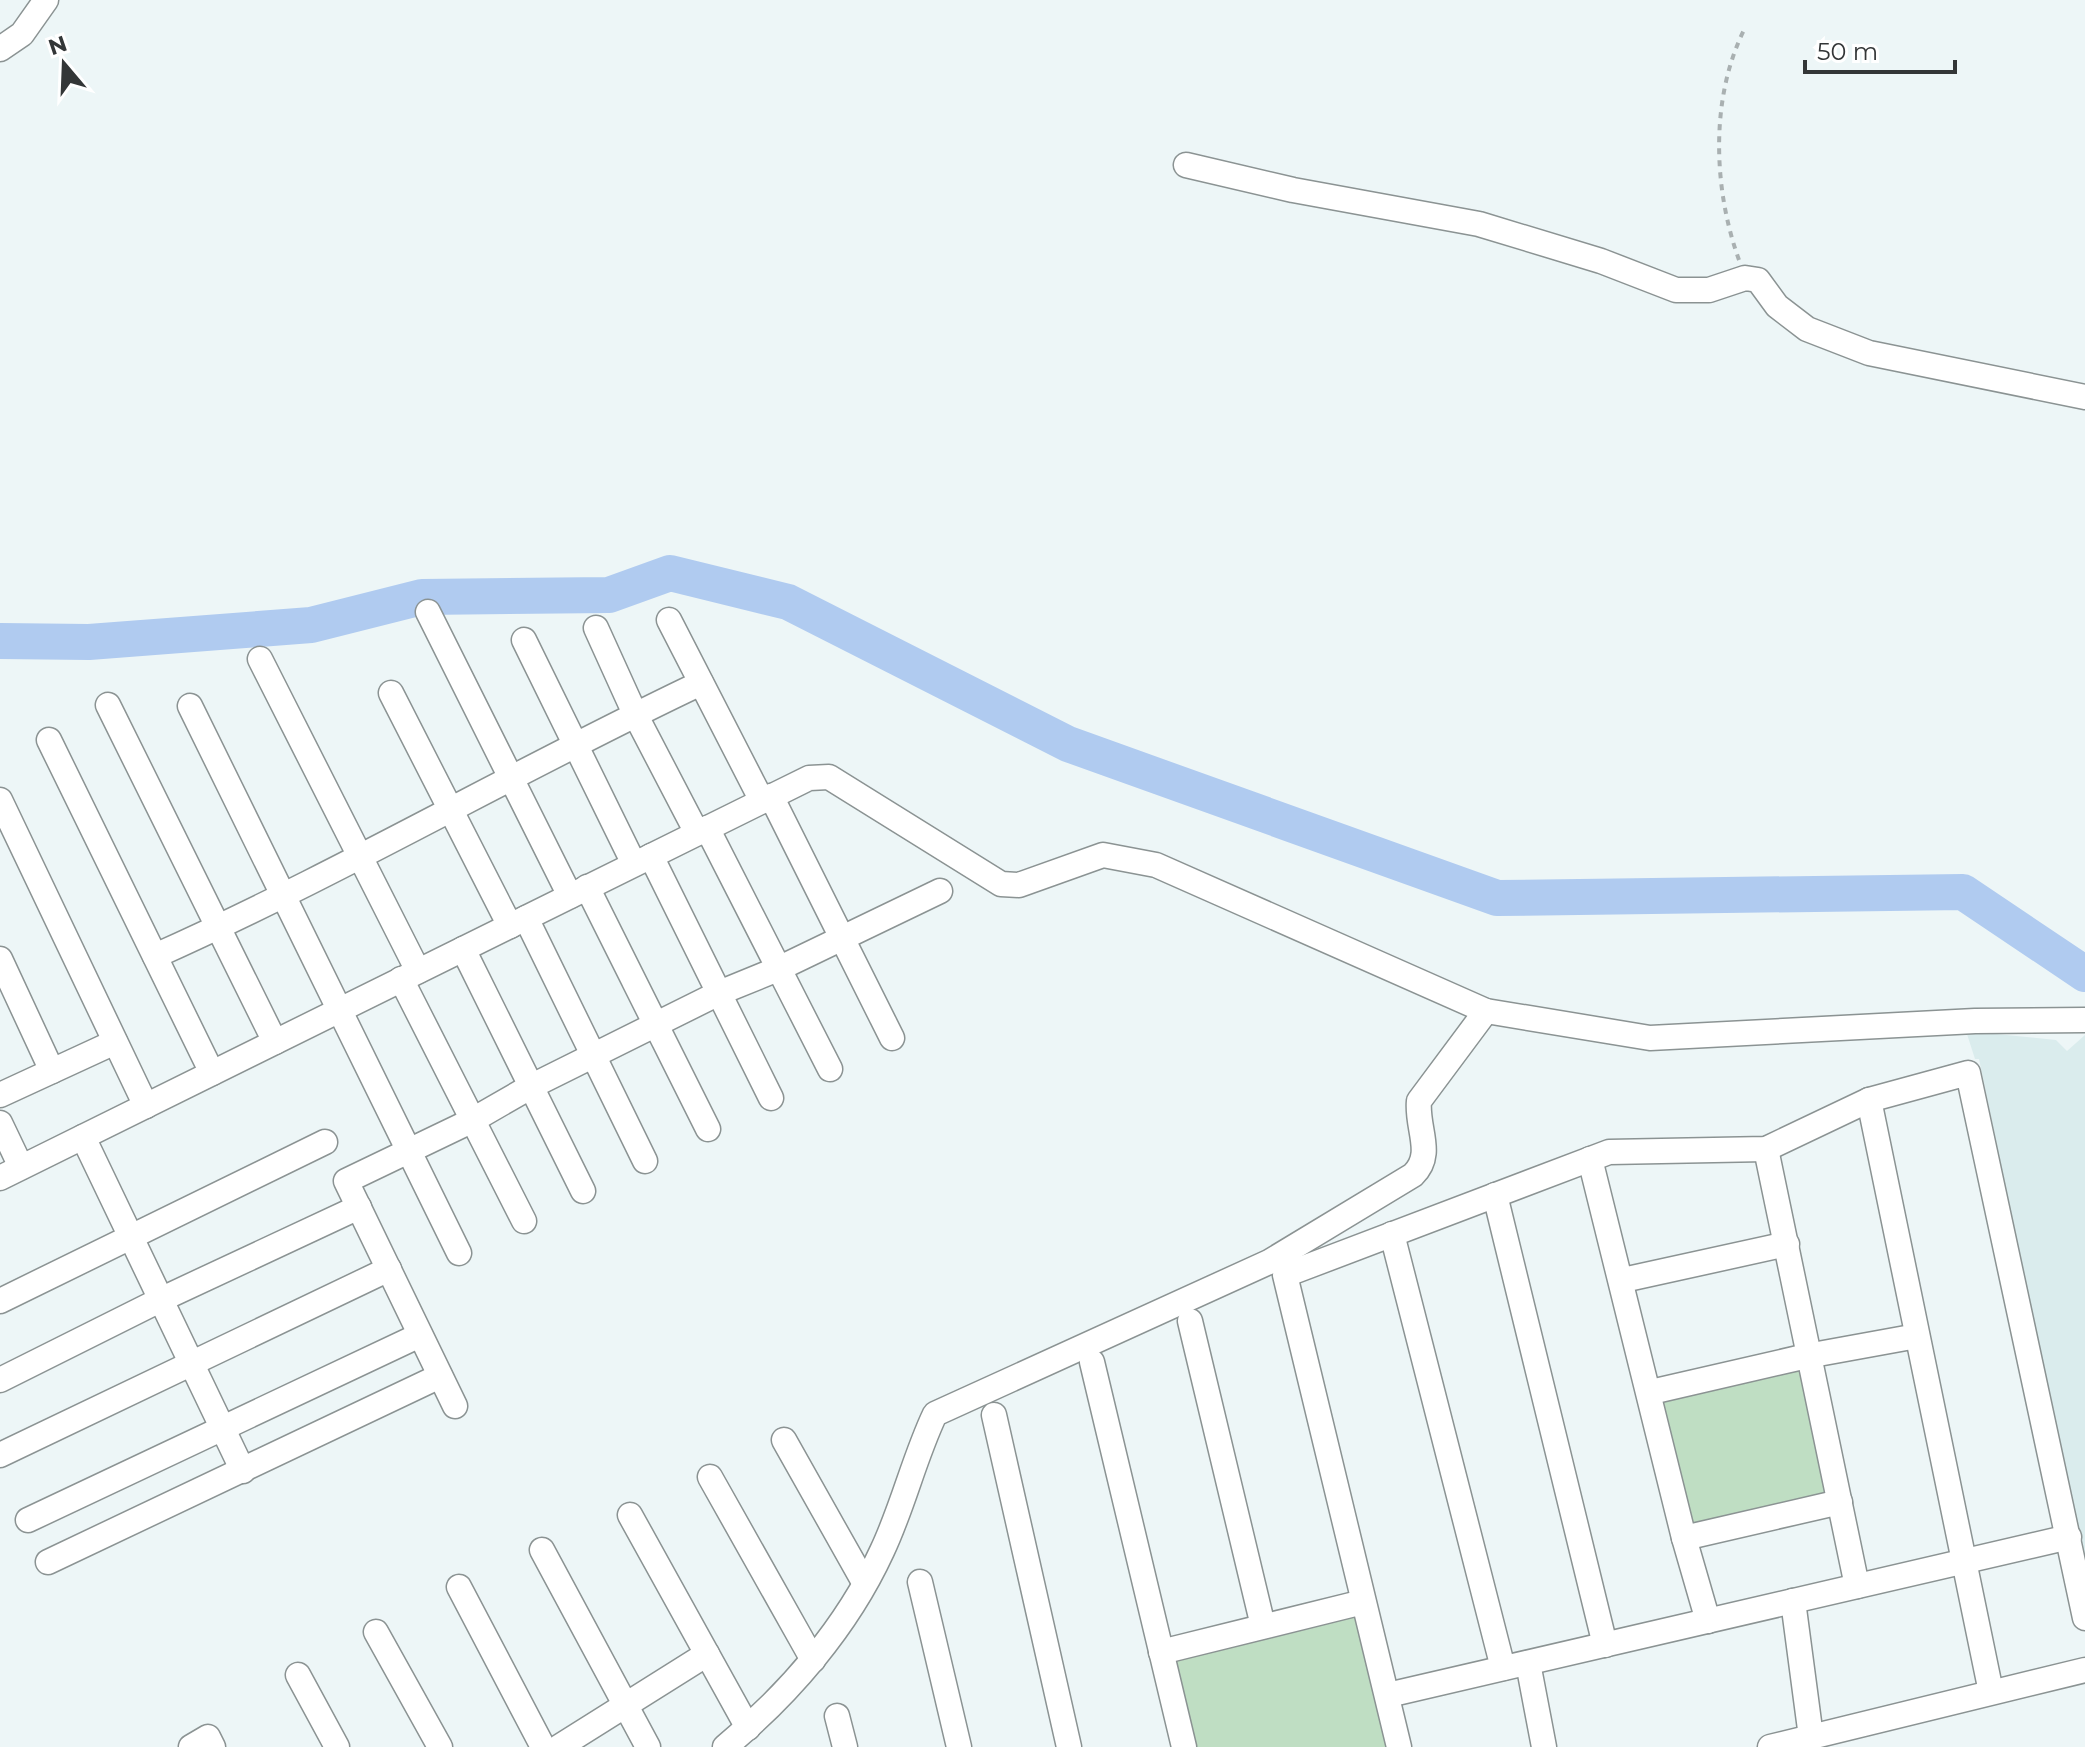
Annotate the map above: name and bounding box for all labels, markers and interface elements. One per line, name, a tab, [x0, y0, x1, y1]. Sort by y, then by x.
north arrow	[24, 24, 104, 104]
scale bar	[1805, 24, 1955, 74]
text: N	[45, 30, 70, 61]
text: 50 m	[1817, 37, 1878, 66]

